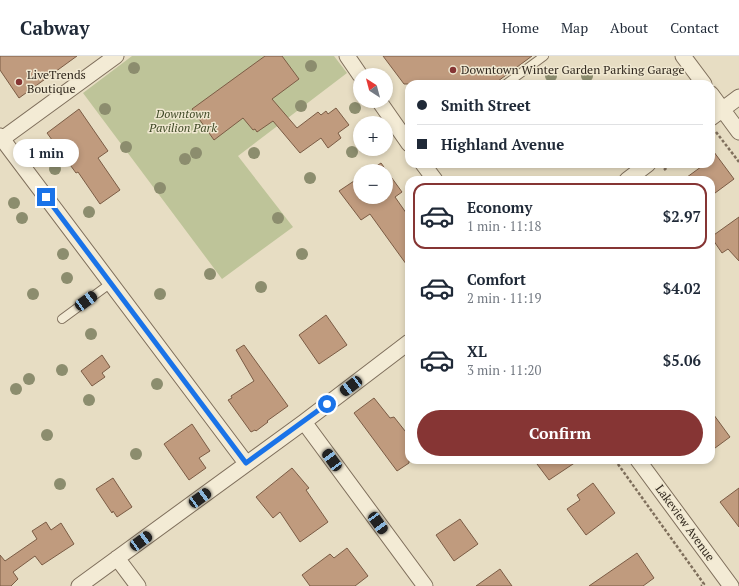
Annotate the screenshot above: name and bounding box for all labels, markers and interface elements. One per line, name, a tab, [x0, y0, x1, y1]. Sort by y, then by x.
text: Cabway	[20, 15, 89, 40]
text: Home	[502, 18, 539, 37]
text: Map	[561, 18, 588, 37]
text: About	[610, 18, 648, 37]
text: Contact	[670, 18, 719, 37]
place label: Downtown Winter Garden Parking Garage	[461, 62, 685, 77]
marker: Downtown Winter Garden Parking Garage	[448, 65, 458, 75]
place label: LiveTrends Boutique	[27, 67, 86, 96]
north arrow	[353, 68, 393, 108]
map controls	[353, 68, 393, 204]
marker: LiveTrends Boutique	[14, 77, 24, 87]
text: Smith Street	[441, 95, 531, 115]
park label: Downtown Pavilion Park	[148, 106, 217, 135]
button: +	[353, 116, 393, 156]
text: Highland Avenue	[441, 134, 564, 154]
callout: 1 min	[13, 139, 79, 167]
text: 1 min	[28, 144, 64, 162]
button: −	[353, 164, 393, 204]
route end	[37, 188, 55, 206]
text: Economy	[467, 197, 532, 217]
icon: car	[419, 198, 455, 234]
text: $2.97	[663, 206, 701, 226]
text: 1 min · 11:18	[467, 217, 541, 235]
text: Comfort	[467, 269, 526, 289]
icon: car	[419, 270, 455, 306]
text: $4.02	[663, 278, 701, 298]
car	[73, 289, 99, 313]
text: 2 min · 11:19	[467, 289, 541, 307]
text: XL	[467, 341, 487, 361]
icon: car	[419, 342, 455, 378]
text: $5.06	[663, 350, 701, 370]
text: 3 min · 11:20	[467, 361, 541, 379]
car	[338, 374, 364, 398]
route start	[318, 395, 336, 413]
button: Confirm	[417, 410, 703, 456]
car	[320, 447, 344, 473]
street label: Lakeview Avenue	[653, 482, 718, 564]
car	[187, 486, 213, 510]
car	[366, 510, 390, 536]
car	[128, 529, 154, 553]

